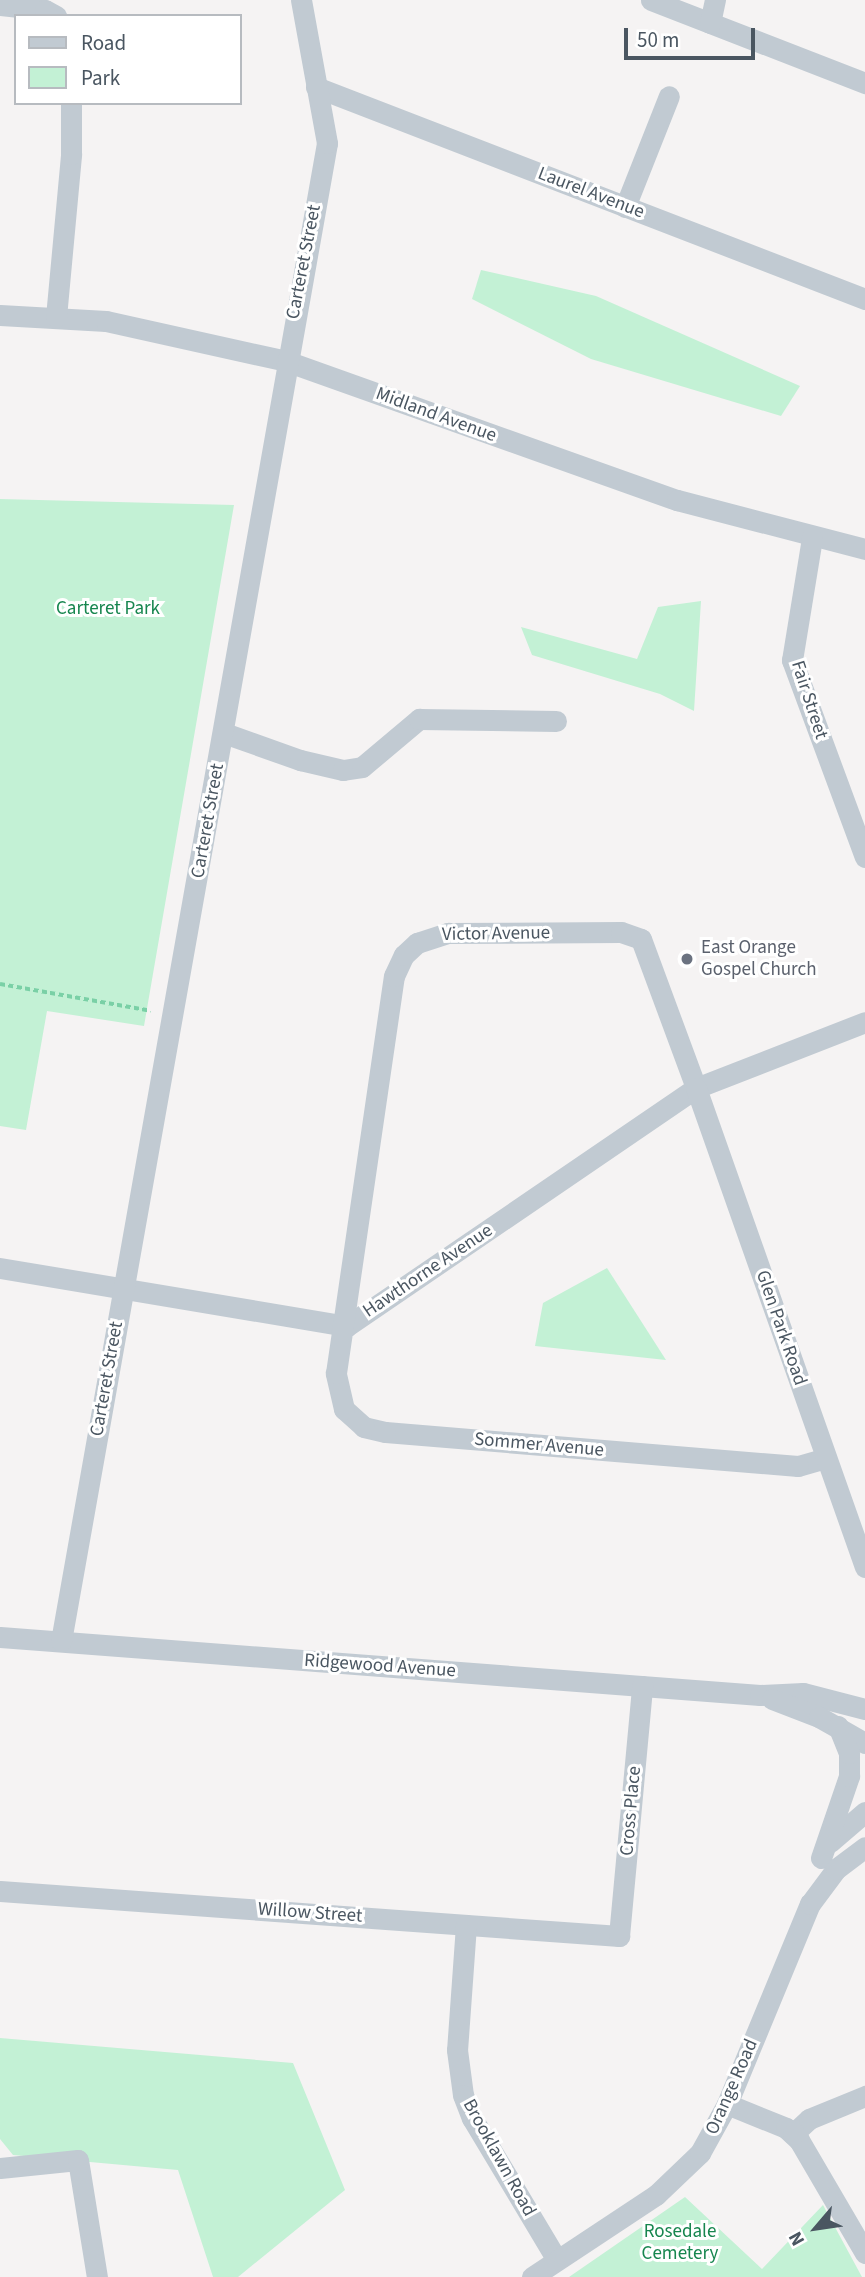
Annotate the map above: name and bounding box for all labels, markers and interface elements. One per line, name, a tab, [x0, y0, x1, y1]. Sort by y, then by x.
legend	[14, 14, 242, 105]
scale bar	[627, 14, 758, 58]
text: 50 m	[637, 25, 679, 55]
text: Road	[81, 28, 126, 58]
text: Park	[81, 63, 120, 93]
street label: Laurel Avenue	[535, 162, 647, 224]
street label: Carteret Street	[282, 203, 326, 321]
street label: Midland Avenue	[373, 383, 499, 447]
park label: Carteret Park	[56, 598, 160, 620]
street label: Fair Street	[786, 658, 832, 742]
street label: Carteret Street	[187, 762, 229, 880]
street label: Victor Avenue	[442, 922, 550, 946]
place label: East Orange Gospel Church	[701, 937, 816, 981]
marker: East Orange Gospel Church	[679, 951, 695, 967]
street label: Hawthorne Avenue	[359, 1219, 497, 1323]
street label: Glen Park Road	[751, 1267, 811, 1389]
street label: Carteret Street	[86, 1320, 128, 1438]
street label: Sommer Avenue	[473, 1428, 605, 1462]
street label: Ridgewood Avenue	[303, 1649, 457, 1683]
street label: Cross Place	[616, 1765, 646, 1857]
street label: Willow Street	[257, 1898, 363, 1928]
street label: Orange Road	[701, 2036, 763, 2138]
street label: Brooklawn Road	[457, 2095, 541, 2221]
north arrow	[781, 2193, 851, 2263]
park label: Rosedale Cemetery	[642, 2221, 718, 2265]
text: N	[782, 2226, 812, 2251]

